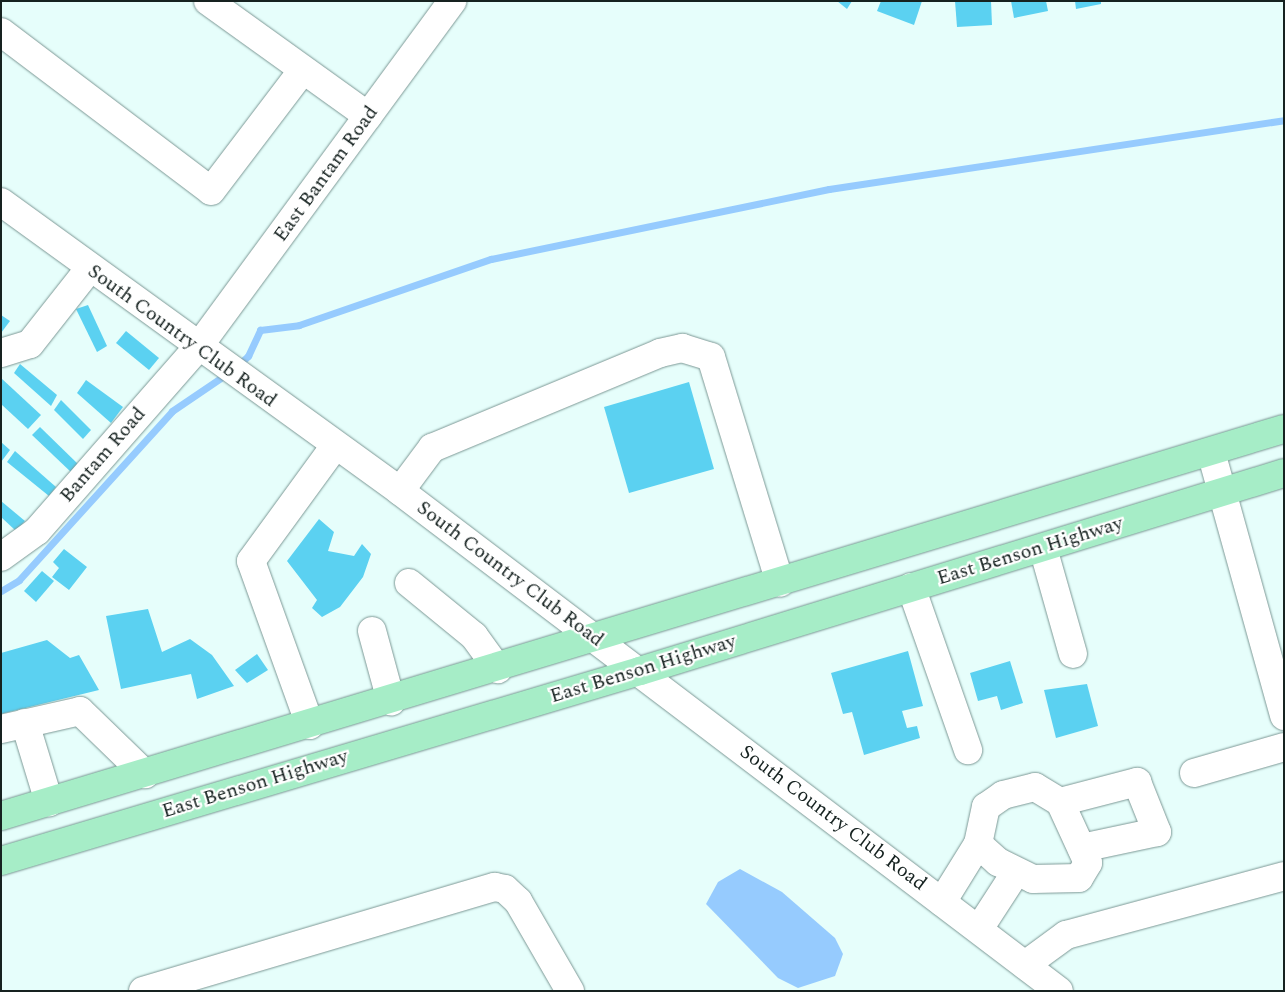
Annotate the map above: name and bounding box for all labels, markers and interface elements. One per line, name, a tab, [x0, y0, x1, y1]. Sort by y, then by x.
street label: East Bantam Road	[269, 101, 383, 247]
street label: South Country Club Road	[83, 259, 281, 413]
street label: Bantam Road	[55, 402, 151, 508]
street label: South Country Club Road	[412, 496, 608, 652]
street label: East Benson Highway	[934, 511, 1126, 591]
street label: East Benson Highway	[547, 629, 739, 709]
street label: South Country Club Road	[735, 740, 931, 896]
street label: East Benson Highway	[159, 744, 351, 824]

